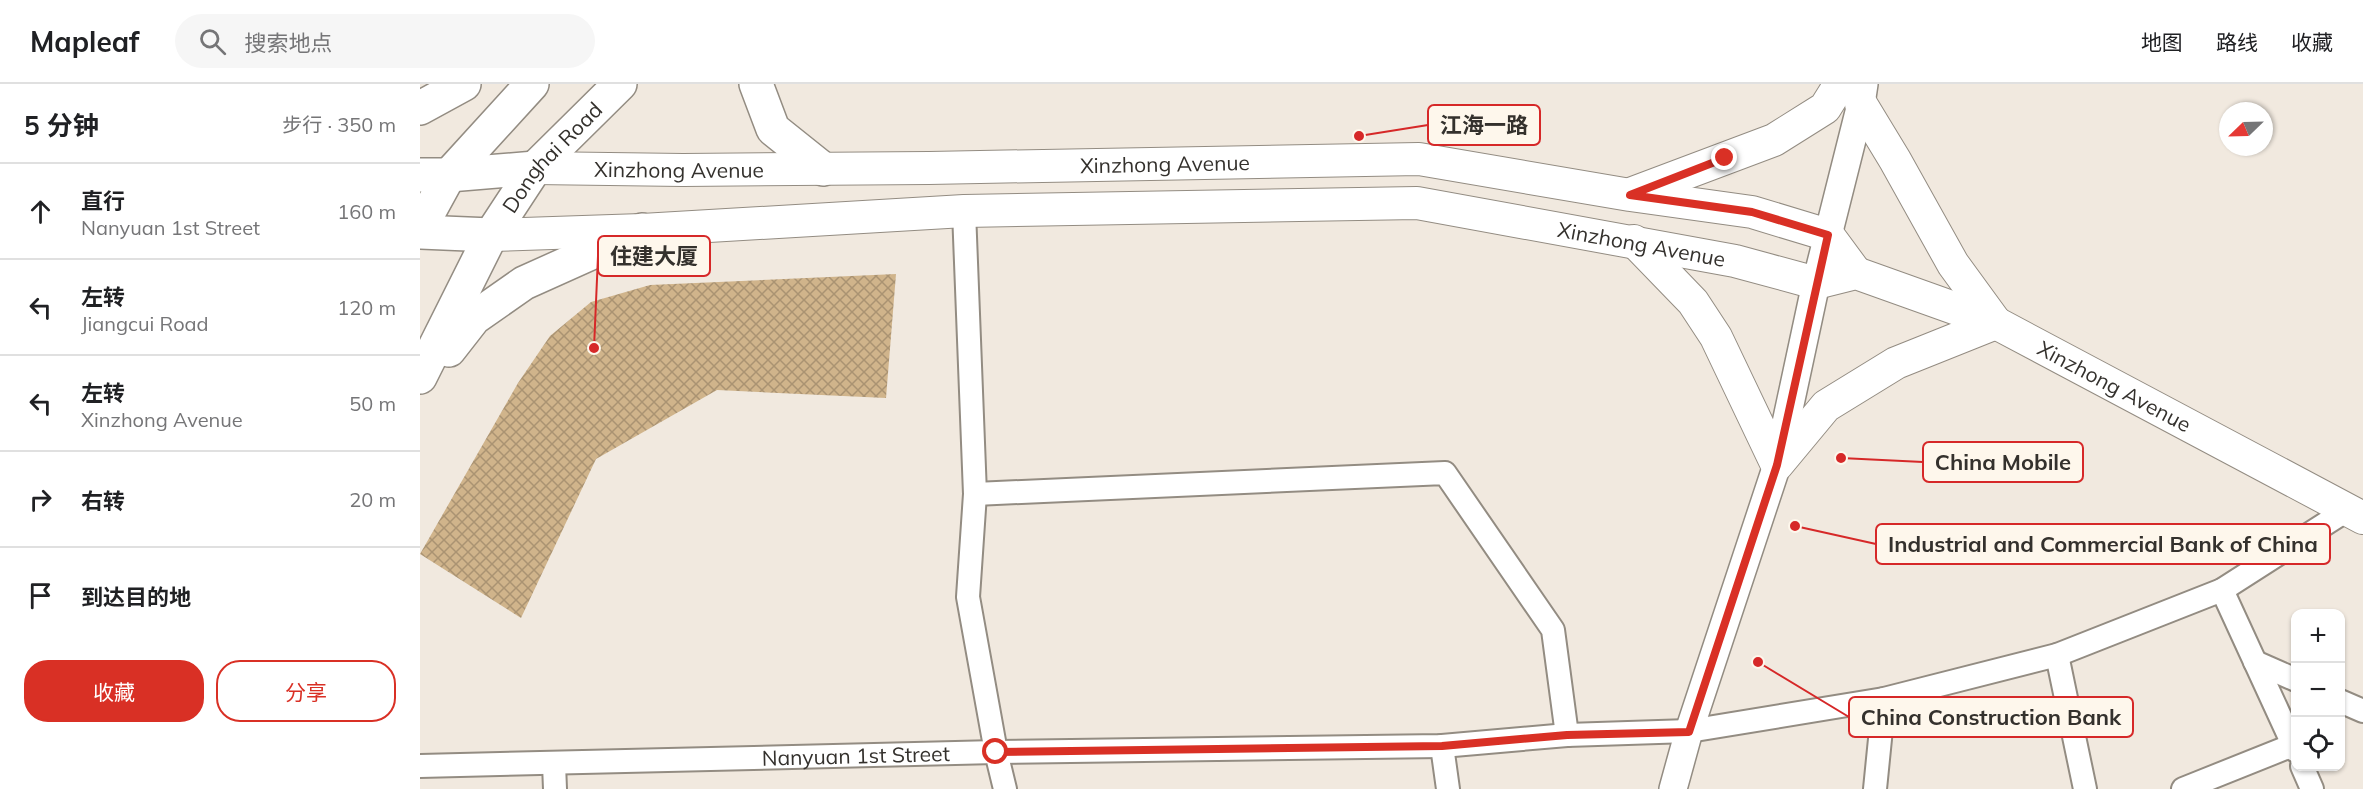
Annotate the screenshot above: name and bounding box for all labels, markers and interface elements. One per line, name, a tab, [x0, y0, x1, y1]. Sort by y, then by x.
search box	[175, 14, 595, 68]
text: Mapleaf	[30, 24, 139, 59]
icon: search	[196, 25, 229, 58]
text: 搜索地点	[244, 29, 332, 57]
text: 地图	[2141, 29, 2183, 55]
text: 路线	[2216, 29, 2258, 55]
text: 收藏	[2291, 29, 2333, 55]
street label: Donghai Road	[496, 96, 607, 218]
north arrow	[2219, 102, 2273, 156]
callout: 江海一路	[1428, 105, 1540, 145]
text: 5 分钟	[24, 109, 99, 142]
text: 江海一路	[1440, 111, 1528, 139]
text: 步行 · 350 m	[282, 112, 396, 137]
route end	[1711, 144, 1737, 170]
street label: Xinzhong Avenue	[1080, 149, 1250, 178]
street label: Xinzhong Avenue	[594, 156, 764, 183]
text: 直行	[81, 187, 125, 215]
icon: ahead	[24, 195, 57, 228]
text: 160 m	[337, 199, 396, 224]
text: Nanyuan 1st Street	[81, 215, 260, 240]
street label: Xinzhong Avenue	[1556, 216, 1727, 272]
callout: 住建大厦	[598, 236, 710, 276]
text: 住建大厦	[610, 242, 698, 270]
text: 左转	[81, 283, 125, 311]
icon: left	[24, 291, 57, 324]
text: 120 m	[337, 295, 396, 320]
text: Jiangcui Road	[81, 311, 209, 336]
street label: Xinzhong Avenue	[2033, 335, 2196, 437]
text: 左转	[81, 379, 125, 407]
icon: left	[24, 387, 57, 420]
text: 50 m	[349, 391, 396, 416]
text: Xinzhong Avenue	[81, 407, 243, 432]
callout: China Mobile	[1923, 442, 2083, 482]
text: China Mobile	[1935, 448, 2071, 476]
icon: right	[24, 483, 57, 516]
text: 右转	[81, 487, 125, 515]
text: 20 m	[349, 487, 396, 512]
callout: Industrial and Commercial Bank of China	[1876, 524, 2330, 564]
text: Industrial and Commercial Bank of China	[1888, 530, 2318, 558]
icon: arrive	[24, 579, 57, 612]
text: 到达目的地	[81, 583, 191, 611]
map controls	[2291, 609, 2345, 771]
button: +	[2291, 609, 2345, 663]
button: 收藏	[24, 660, 204, 722]
button: 分享	[216, 660, 396, 722]
button: −	[2291, 663, 2345, 717]
callout: China Construction Bank	[1849, 697, 2133, 737]
text: China Construction Bank	[1861, 703, 2122, 731]
button: locate	[2291, 717, 2345, 771]
route start	[982, 738, 1008, 764]
street label: Nanyuan 1st Street	[762, 740, 950, 771]

